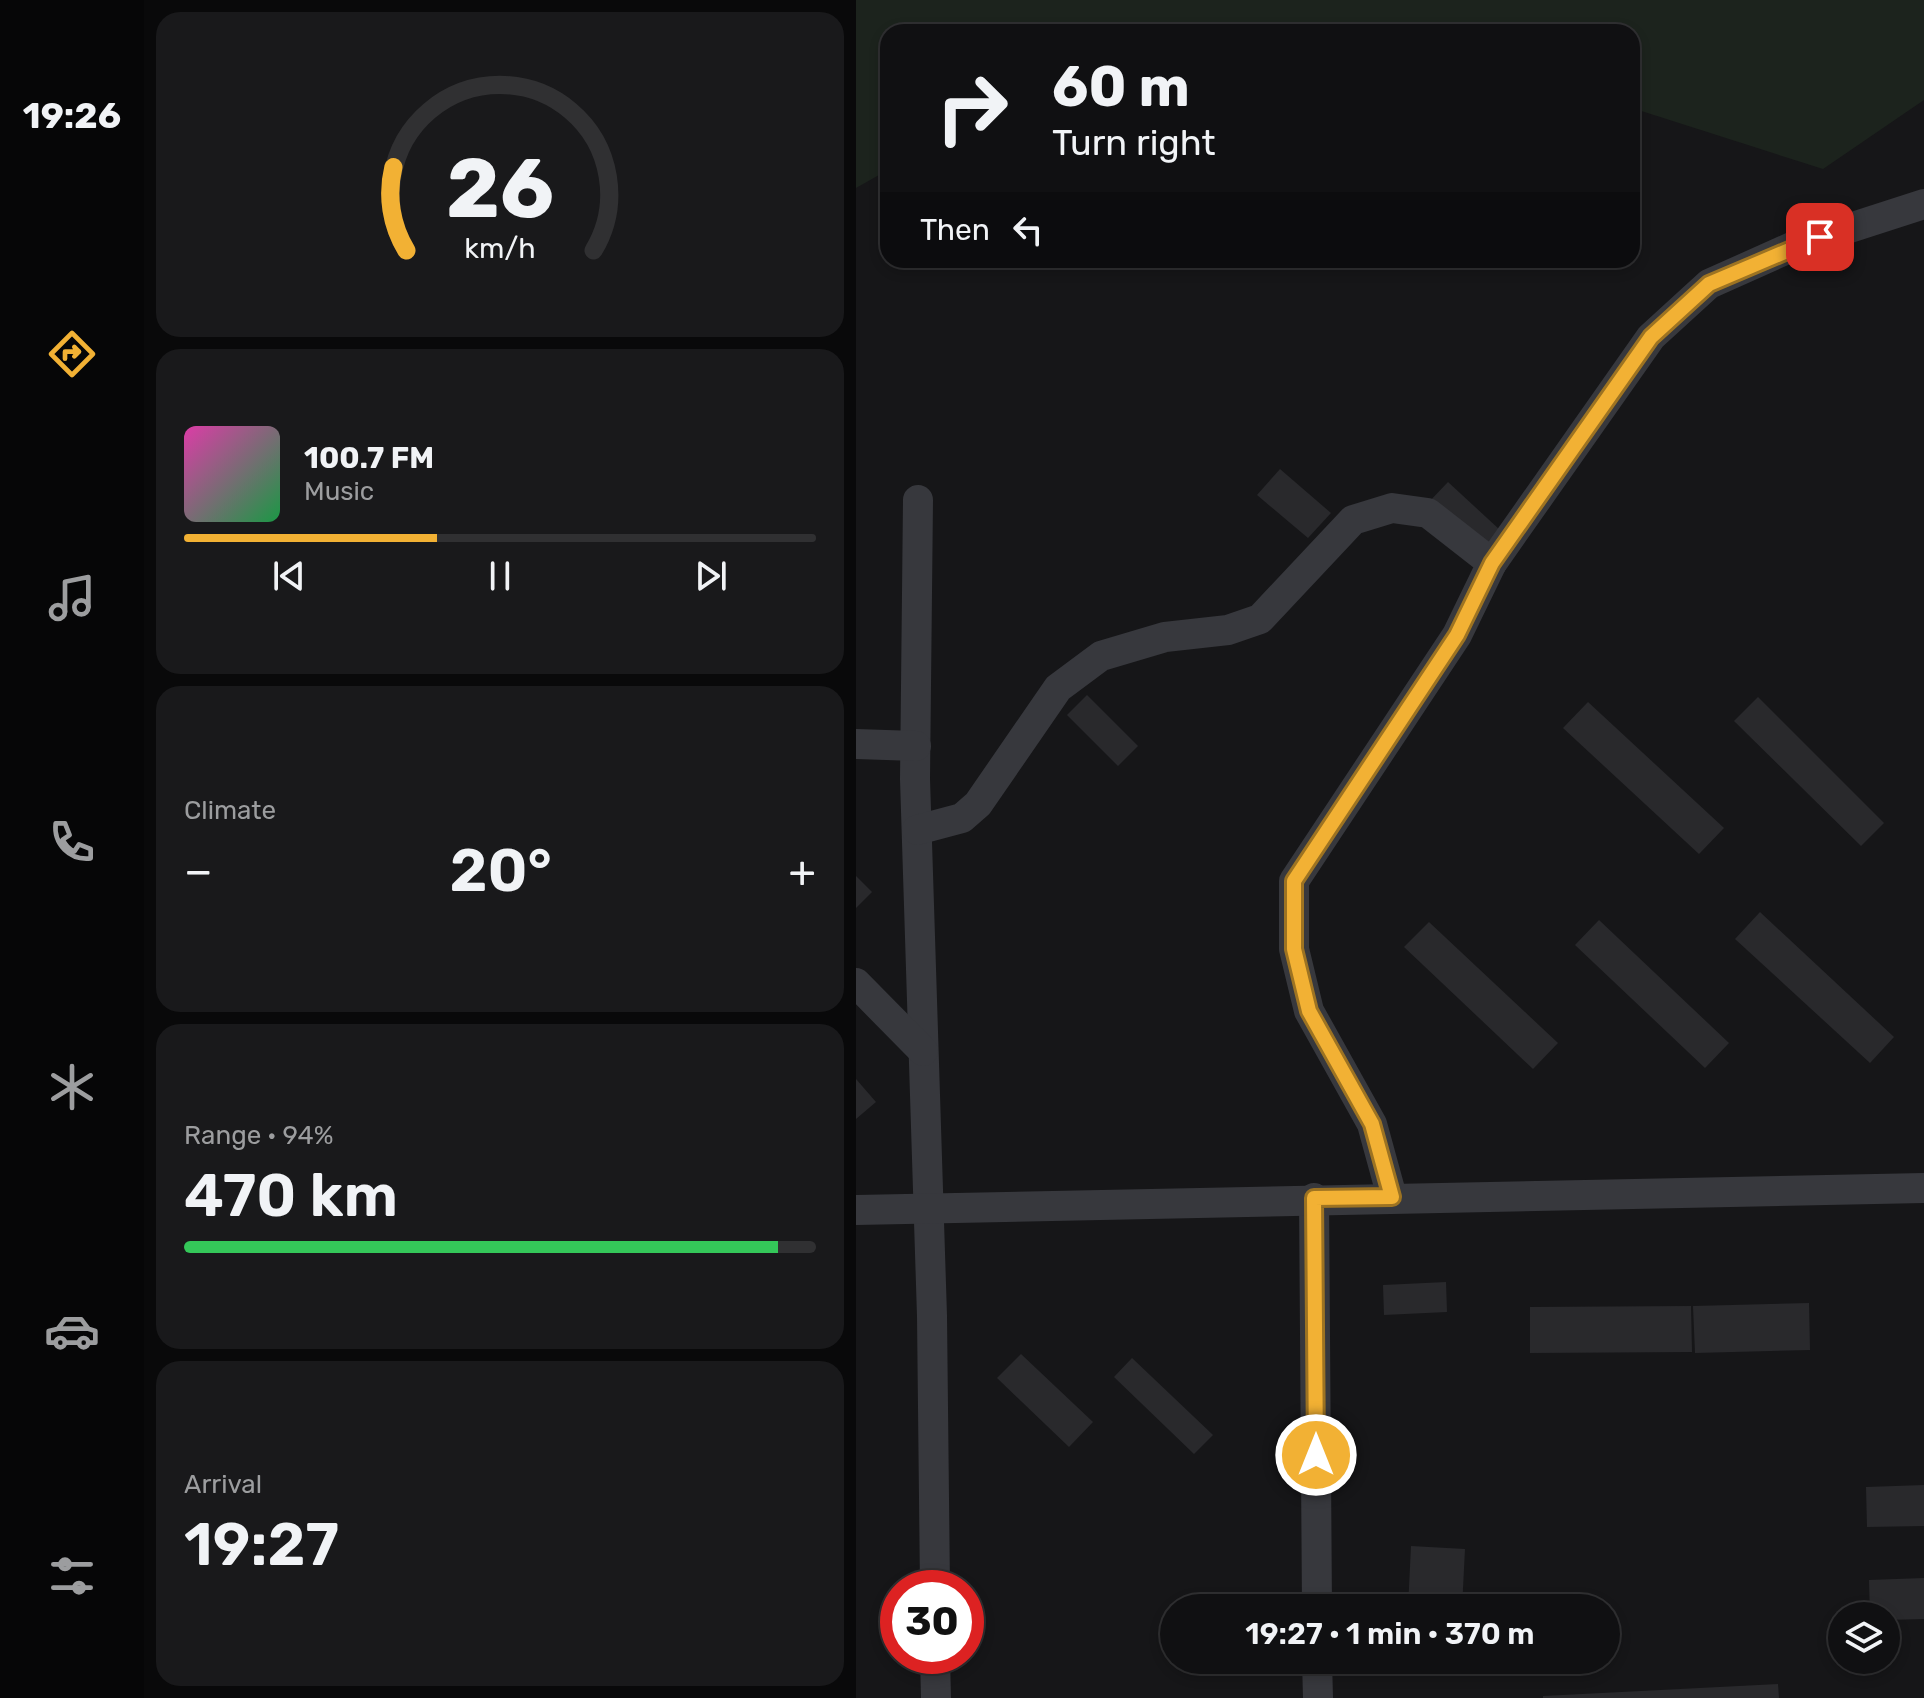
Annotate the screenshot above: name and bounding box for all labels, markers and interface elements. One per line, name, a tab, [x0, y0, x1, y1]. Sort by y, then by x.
text: 60 m	[1052, 54, 1190, 120]
icon: right	[920, 56, 1024, 160]
text: 19:26	[23, 94, 121, 137]
text: Turn right	[1052, 121, 1216, 164]
text: 26	[446, 138, 554, 237]
pin	[1786, 203, 1854, 271]
icon: left	[1006, 208, 1050, 252]
text: Then	[920, 212, 990, 248]
icon: arrive	[1798, 215, 1842, 259]
text: km/h	[464, 231, 536, 265]
icon: directions	[44, 326, 100, 382]
text: 100.7 FM	[304, 440, 434, 476]
text: Music	[304, 476, 374, 507]
icon: previous	[267, 554, 311, 598]
icon: pause	[478, 554, 522, 598]
icon: next	[689, 554, 733, 598]
icon: music	[44, 570, 100, 626]
text: Climate	[184, 795, 276, 826]
icon: phone	[44, 814, 100, 870]
text: 20°	[449, 835, 552, 906]
text: −	[184, 845, 213, 897]
text: +	[789, 845, 816, 897]
icon: climate	[44, 1059, 100, 1115]
text: Range · 94%	[184, 1120, 334, 1151]
text: 470 km	[184, 1160, 398, 1231]
icon: car	[44, 1303, 100, 1359]
position arrow	[1274, 1413, 1358, 1497]
text: Arrival	[184, 1469, 262, 1500]
text: 19:27	[184, 1509, 339, 1580]
icon: filters	[44, 1548, 100, 1604]
speed limit sign: 30	[880, 1570, 984, 1674]
map controls	[1828, 1602, 1900, 1674]
button: layers	[1828, 1602, 1900, 1674]
text: 19:27 · 1 min · 370 m	[1245, 1616, 1535, 1652]

